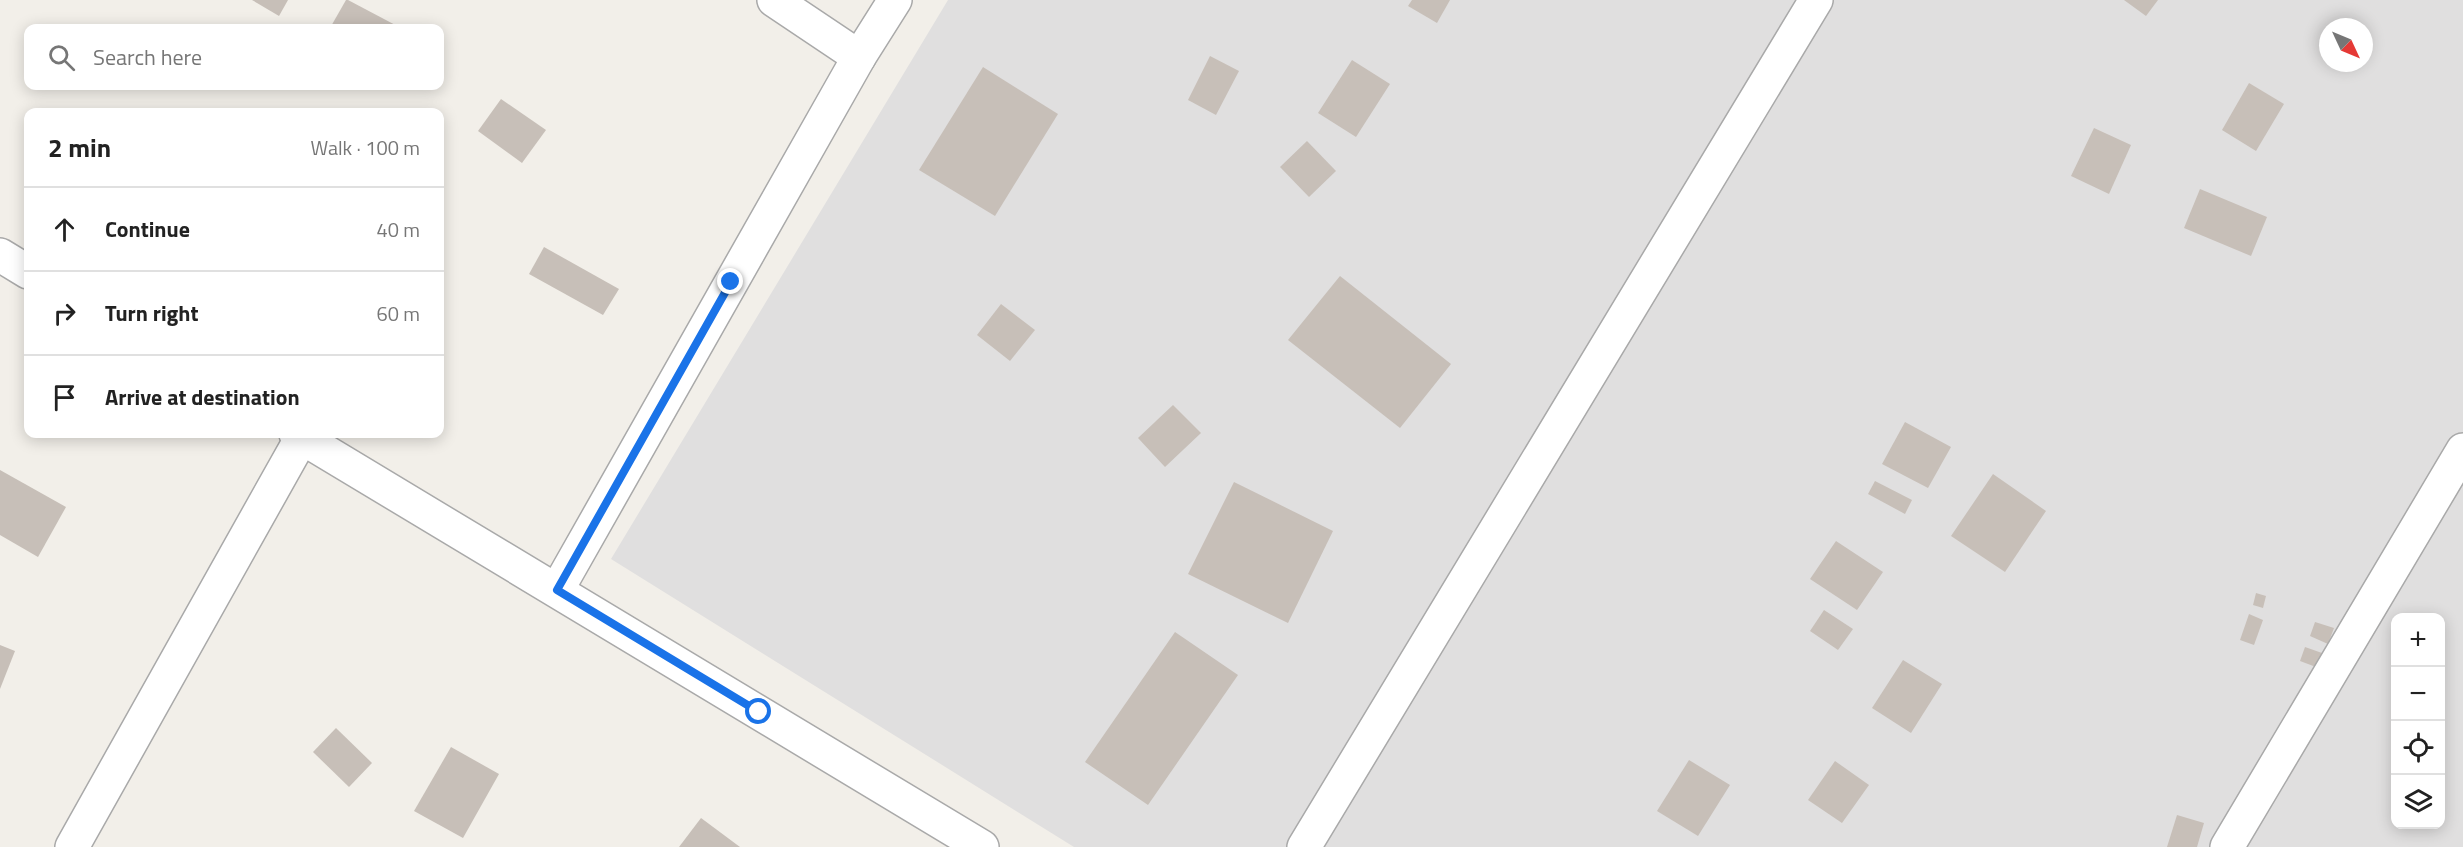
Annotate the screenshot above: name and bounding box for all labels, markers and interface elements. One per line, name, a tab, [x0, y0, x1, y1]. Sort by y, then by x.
north arrow	[2319, 18, 2373, 72]
search box	[24, 24, 444, 90]
text: Search here	[93, 40, 202, 74]
icon: search	[45, 41, 78, 74]
text: 2 min	[48, 128, 111, 167]
text: Walk · 100 m	[311, 132, 420, 163]
text: Continue	[105, 212, 190, 246]
icon: ahead	[48, 213, 81, 246]
text: 40 m	[376, 214, 420, 245]
route end	[717, 268, 743, 294]
text: Turn right	[105, 296, 199, 330]
icon: right	[48, 297, 81, 330]
text: 60 m	[376, 298, 420, 329]
text: Arrive at destination	[105, 380, 300, 414]
icon: arrive	[48, 381, 81, 414]
map controls	[2391, 613, 2445, 829]
button: +	[2391, 613, 2445, 667]
button: −	[2391, 667, 2445, 721]
route start	[745, 698, 771, 724]
button: locate	[2391, 721, 2445, 775]
button: layers	[2391, 775, 2445, 829]

